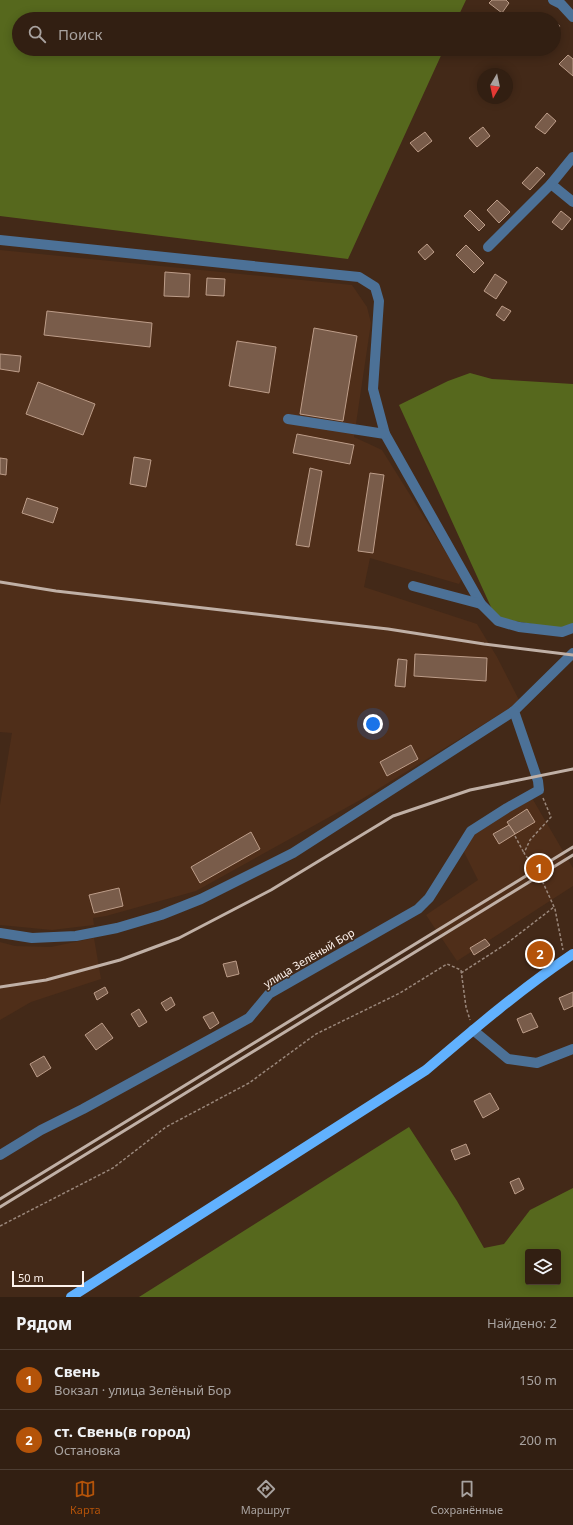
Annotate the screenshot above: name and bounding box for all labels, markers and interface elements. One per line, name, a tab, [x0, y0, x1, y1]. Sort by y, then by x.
search box	[12, 12, 561, 56]
icon: search	[26, 23, 48, 45]
text: Поиск	[58, 24, 103, 44]
north arrow	[477, 68, 513, 104]
your location	[363, 714, 383, 734]
pin: 1	[526, 853, 552, 883]
street label: улица Зелёный Бор	[260, 924, 357, 991]
pin: 2	[527, 939, 553, 969]
map controls	[525, 1249, 561, 1285]
button: layers	[525, 1249, 561, 1285]
scale bar	[12, 1269, 84, 1288]
text: 50 m	[18, 1270, 44, 1285]
text: Рядом	[16, 1312, 72, 1335]
text: Найдено: 2	[487, 1314, 557, 1332]
text: Свень	[54, 1361, 100, 1381]
text: 1	[25, 1371, 33, 1389]
text: 150 m	[519, 1371, 557, 1389]
text: Вокзал · улица Зелёный Бор	[54, 1381, 231, 1399]
text: ст. Свень(в город)	[54, 1421, 191, 1441]
text: 2	[25, 1431, 33, 1449]
text: 200 m	[519, 1431, 557, 1449]
text: Остановка	[54, 1441, 120, 1459]
tab: Карта	[70, 1478, 101, 1517]
tab: Маршрут	[241, 1478, 290, 1517]
tab: Сохранённые	[430, 1478, 503, 1517]

